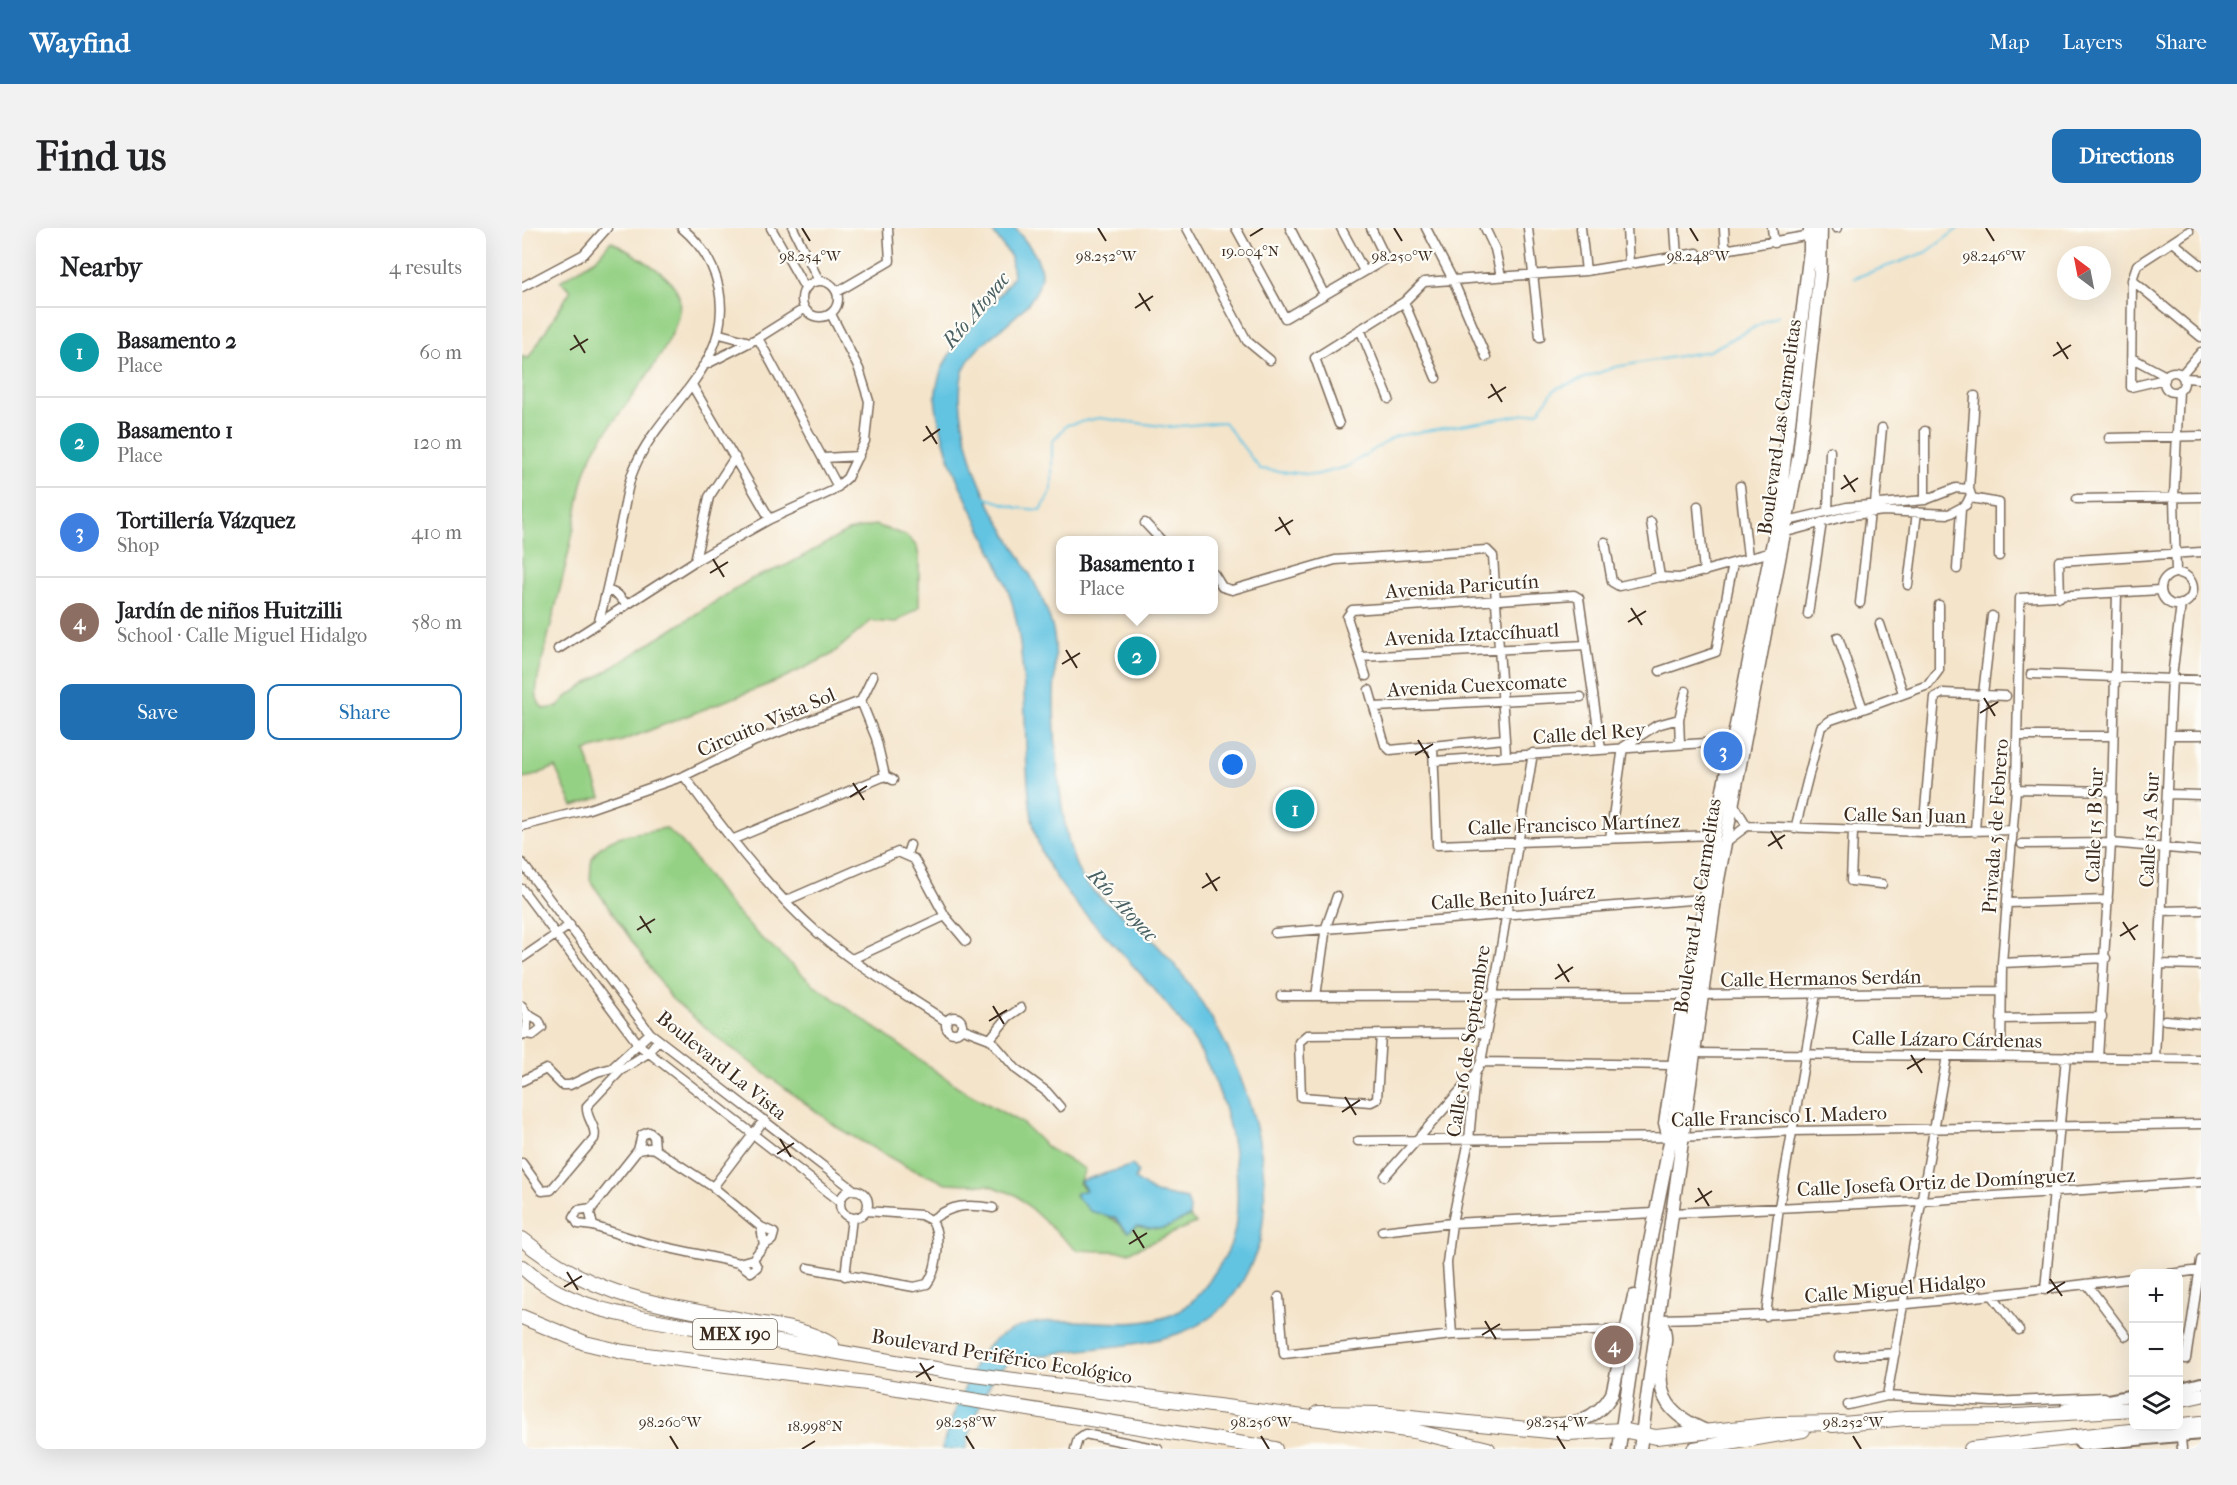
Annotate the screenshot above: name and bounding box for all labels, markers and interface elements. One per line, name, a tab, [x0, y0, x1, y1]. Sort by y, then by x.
text: Wayfind	[30, 26, 130, 59]
text: Map	[1989, 30, 2030, 54]
text: Layers	[2063, 30, 2122, 54]
text: Share	[2155, 30, 2207, 54]
button: Directions	[2052, 129, 2201, 183]
text: Find us	[36, 132, 166, 181]
text: 19.004°N	[1221, 242, 1280, 260]
north arrow	[2057, 246, 2111, 300]
text: 98.254°W	[779, 247, 842, 265]
text: 98.252°W	[1076, 247, 1137, 265]
text: 98.250°W	[1372, 247, 1434, 265]
text: 98.248°W	[1667, 247, 1731, 265]
text: 98.246°W	[1962, 247, 2027, 265]
text: Nearby	[60, 252, 142, 283]
text: 4 results	[389, 256, 462, 279]
water label: Río Atoyac	[936, 266, 1015, 354]
street label: Boulevard Las Carmelitas	[1753, 318, 1806, 536]
text: Basamento 2	[117, 328, 237, 354]
text: 1	[76, 341, 83, 364]
text: 60 m	[419, 341, 462, 364]
text: Place	[117, 354, 163, 377]
text: Basamento 1	[117, 418, 233, 444]
text: 2	[74, 431, 85, 454]
text: 120 m	[413, 431, 462, 454]
text: Place	[117, 444, 163, 467]
text: Tortillería Vázquez	[117, 508, 295, 534]
text: 3	[75, 521, 84, 544]
text: 410 m	[411, 521, 462, 544]
text: Shop	[117, 534, 159, 557]
popup	[1056, 536, 1218, 614]
text: Basamento 1	[1079, 551, 1195, 577]
street label: Avenida Paricutín	[1383, 570, 1540, 603]
text: Place	[1079, 577, 1125, 600]
text: Jardín de niños Huitzilli	[117, 598, 342, 624]
text: 4	[74, 611, 85, 634]
text: 580 m	[411, 611, 462, 634]
street label: Avenida Iztaccíhuatl	[1383, 618, 1560, 651]
text: School · Calle Miguel Hidalgo	[117, 624, 367, 647]
pin: 2	[1118, 634, 1156, 678]
street label: Avenida Cuexcomate	[1385, 669, 1568, 702]
street label: Circuito Vista Sol	[694, 683, 839, 762]
button: Save	[60, 684, 255, 740]
button: Share	[267, 684, 462, 740]
street label: Calle del Rey	[1532, 718, 1647, 749]
pin: 3	[1704, 728, 1742, 774]
street label: Privada 5 de Febrero	[1978, 738, 2013, 914]
your location	[1218, 750, 1247, 779]
street label: Calle 15 B Sur	[2081, 767, 2108, 883]
street label: Calle 15 A Sur	[2135, 771, 2164, 888]
pin: 1	[1276, 786, 1314, 832]
street label: Boulevard Las Carmelitas	[1669, 797, 1726, 1015]
street label: Calle San Juan	[1843, 803, 1967, 828]
street label: Calle Francisco Martínez	[1467, 809, 1681, 840]
water label: Río Atoyac	[1082, 862, 1164, 948]
street label: Calle Benito Juárez	[1430, 880, 1596, 915]
street label: Calle 16 de Septiembre	[1442, 943, 1495, 1139]
street label: Calle Hermanos Serdán	[1720, 965, 1922, 992]
street label: Boulevard La Vista	[652, 1006, 792, 1125]
street label: Calle Lázaro Cárdenas	[1852, 1026, 2042, 1053]
street label: Calle Francisco I. Madero	[1671, 1101, 1887, 1132]
street label: Calle Josefa Ortiz de Domínguez	[1796, 1164, 2076, 1201]
street label: Calle Miguel Hidalgo	[1803, 1269, 1987, 1308]
map controls	[2129, 1269, 2183, 1431]
button: +	[2129, 1269, 2183, 1323]
road number: MEX 190	[693, 1319, 777, 1349]
pin: 4	[1594, 1322, 1634, 1368]
button: −	[2129, 1323, 2183, 1377]
street label: Boulevard Periférico Ecológico	[870, 1325, 1134, 1388]
button: layers	[2129, 1377, 2183, 1431]
text: 98.260°W	[639, 1413, 703, 1431]
text: 98.258°W	[936, 1413, 997, 1431]
text: 98.256°W	[1231, 1413, 1293, 1431]
text: 98.254°W	[1526, 1413, 1589, 1431]
text: 98.252°W	[1823, 1413, 1884, 1431]
text: 18.998°N	[787, 1417, 843, 1435]

